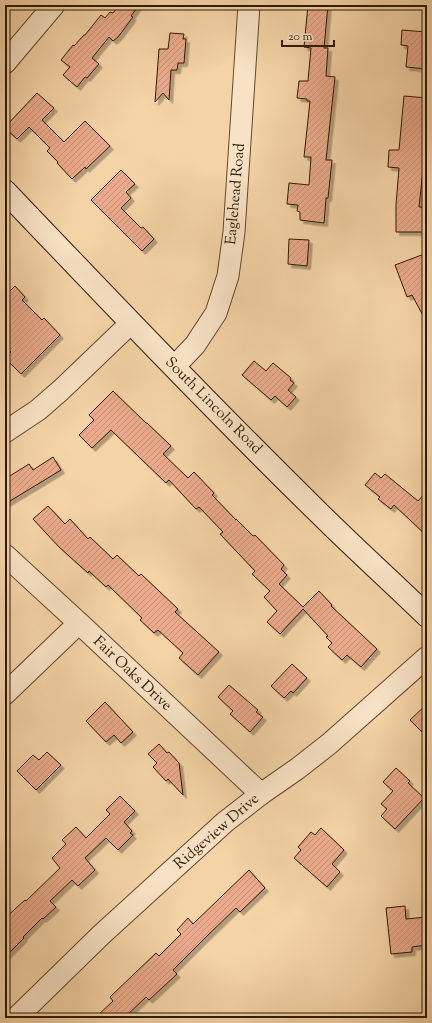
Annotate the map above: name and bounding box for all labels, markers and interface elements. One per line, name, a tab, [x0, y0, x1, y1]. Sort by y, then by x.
scale bar	[282, 22, 334, 48]
text: 20 m	[288, 28, 313, 46]
street label: Eaglehead Road	[221, 142, 251, 246]
street label: South Lincoln Road	[160, 353, 267, 460]
street label: Fair Oaks Drive	[88, 632, 176, 716]
street label: Ridgeview Drive	[170, 789, 264, 875]

